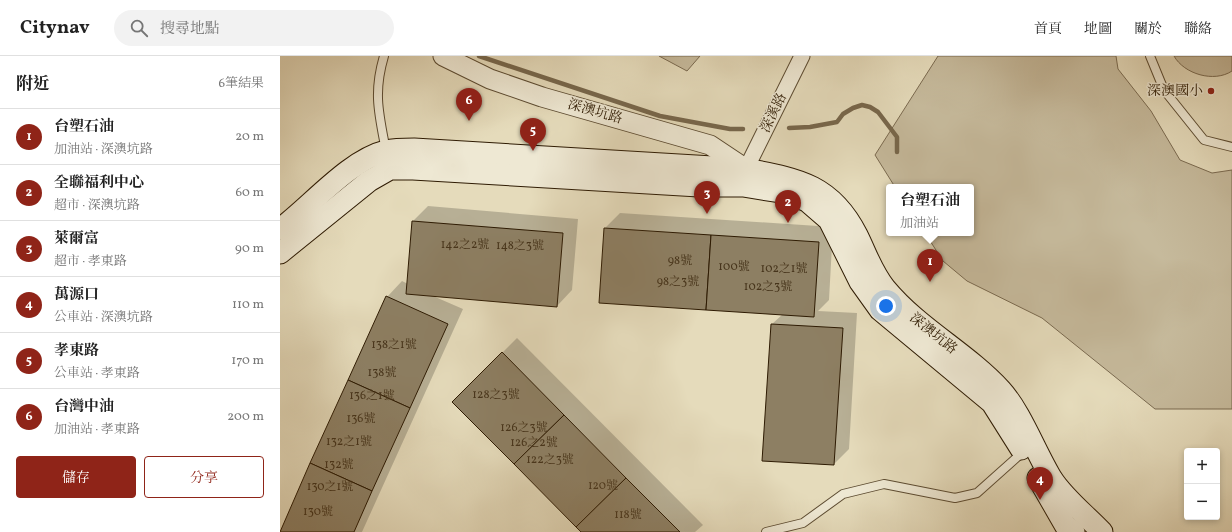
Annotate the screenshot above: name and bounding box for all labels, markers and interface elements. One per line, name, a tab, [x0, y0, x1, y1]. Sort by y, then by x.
search box	[114, 10, 394, 46]
text: Citynav	[20, 15, 90, 41]
icon: search	[128, 17, 150, 39]
text: 搜尋地點	[160, 19, 220, 40]
text: 首頁	[1034, 20, 1062, 39]
text: 地圖	[1084, 20, 1112, 39]
text: 關於	[1134, 20, 1162, 39]
text: 聯絡	[1184, 20, 1212, 39]
text: 附近	[16, 73, 50, 96]
text: 6筆結果	[218, 75, 264, 93]
place label: 深澳國小	[1147, 82, 1203, 101]
marker: 深澳國小	[1206, 86, 1216, 96]
pin: 6	[456, 88, 482, 121]
street label: 深溪路	[756, 90, 792, 136]
street label: 深澳坑路	[565, 95, 625, 129]
text: 台塑石油	[54, 117, 114, 138]
pin: 5	[520, 118, 546, 151]
text: 1	[26, 128, 32, 146]
text: 20 m	[235, 128, 264, 146]
text: 加油站 · 深澳坑路	[54, 141, 153, 159]
text: 全聯福利中心	[54, 173, 144, 194]
pin: 3	[694, 181, 720, 214]
text: 2	[26, 184, 32, 202]
text: 60 m	[236, 184, 264, 202]
popup	[886, 184, 974, 236]
pin: 2	[775, 190, 801, 223]
text: 台塑石油	[900, 191, 960, 212]
text: 超市 · 深澳坑路	[54, 197, 140, 215]
text: 加油站	[900, 215, 939, 233]
text: 萊爾富	[54, 229, 99, 250]
house number: 142之2號	[441, 237, 489, 253]
house number: 148之3號	[496, 238, 544, 254]
text: 3	[26, 240, 32, 258]
text: 90 m	[235, 240, 264, 258]
pin: 1	[917, 249, 943, 282]
text: 超市 · 孝東路	[54, 253, 127, 271]
house number: 98號	[668, 253, 692, 269]
house number: 100號	[718, 259, 750, 275]
house number: 102之1號	[761, 261, 807, 277]
house number: 98之3號	[657, 274, 699, 290]
house number: 102之3號	[744, 279, 792, 295]
text: 萬源口	[54, 285, 99, 306]
text: 4	[25, 296, 33, 314]
text: 110 m	[232, 296, 264, 314]
your location	[876, 296, 896, 316]
text: 公車站 · 深澳坑路	[54, 309, 153, 327]
street label: 深澳坑路	[905, 309, 961, 359]
house number: 138之1號	[371, 337, 417, 353]
text: 孝東路	[54, 341, 99, 362]
text: 5	[26, 352, 32, 370]
text: 170 m	[231, 352, 264, 370]
text: 公車站 · 孝東路	[54, 365, 140, 383]
house number: 138號	[368, 365, 396, 381]
house number: 128之3號	[472, 387, 520, 403]
house number: 136之1號	[349, 388, 395, 404]
text: 台灣中油	[54, 397, 114, 418]
text: 6	[25, 408, 33, 426]
text: 200 m	[227, 408, 264, 426]
house number: 136號	[347, 411, 375, 427]
house number: 126之3號	[500, 420, 548, 436]
text: 加油站 · 孝東路	[54, 421, 140, 439]
house number: 132之1號	[326, 434, 372, 450]
house number: 126之2號	[510, 435, 558, 451]
map controls	[1184, 448, 1220, 520]
button: +	[1184, 448, 1220, 484]
house number: 122之3號	[526, 452, 574, 468]
button: 儲存	[16, 456, 136, 498]
button: 分享	[144, 456, 264, 498]
house number: 132號	[324, 457, 354, 473]
pin: 4	[1027, 467, 1053, 500]
house number: 120號	[588, 478, 618, 494]
house number: 130之1號	[307, 479, 353, 495]
button: −	[1184, 484, 1220, 520]
house number: 130號	[303, 504, 333, 520]
house number: 118號	[614, 507, 642, 523]

